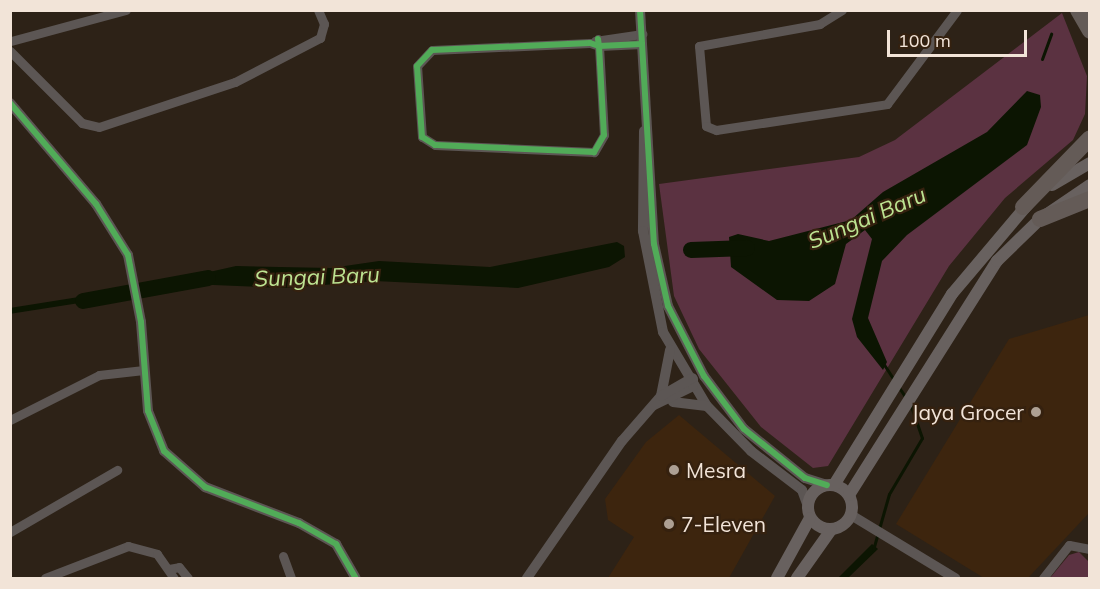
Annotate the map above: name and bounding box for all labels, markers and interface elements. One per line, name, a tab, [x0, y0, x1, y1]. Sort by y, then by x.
scale bar	[890, 18, 1030, 56]
text: 100 m	[898, 29, 951, 52]
water label: Sungai Baru	[804, 181, 930, 255]
water label: Sungai Baru	[254, 262, 380, 292]
place label: Jaya Grocer	[912, 399, 1024, 425]
marker: Jaya Grocer	[1029, 405, 1043, 419]
place label: Mesra	[686, 457, 746, 483]
marker: Mesra	[667, 463, 681, 477]
place label: 7-Eleven	[681, 511, 766, 537]
marker: 7-Eleven	[662, 517, 676, 531]

